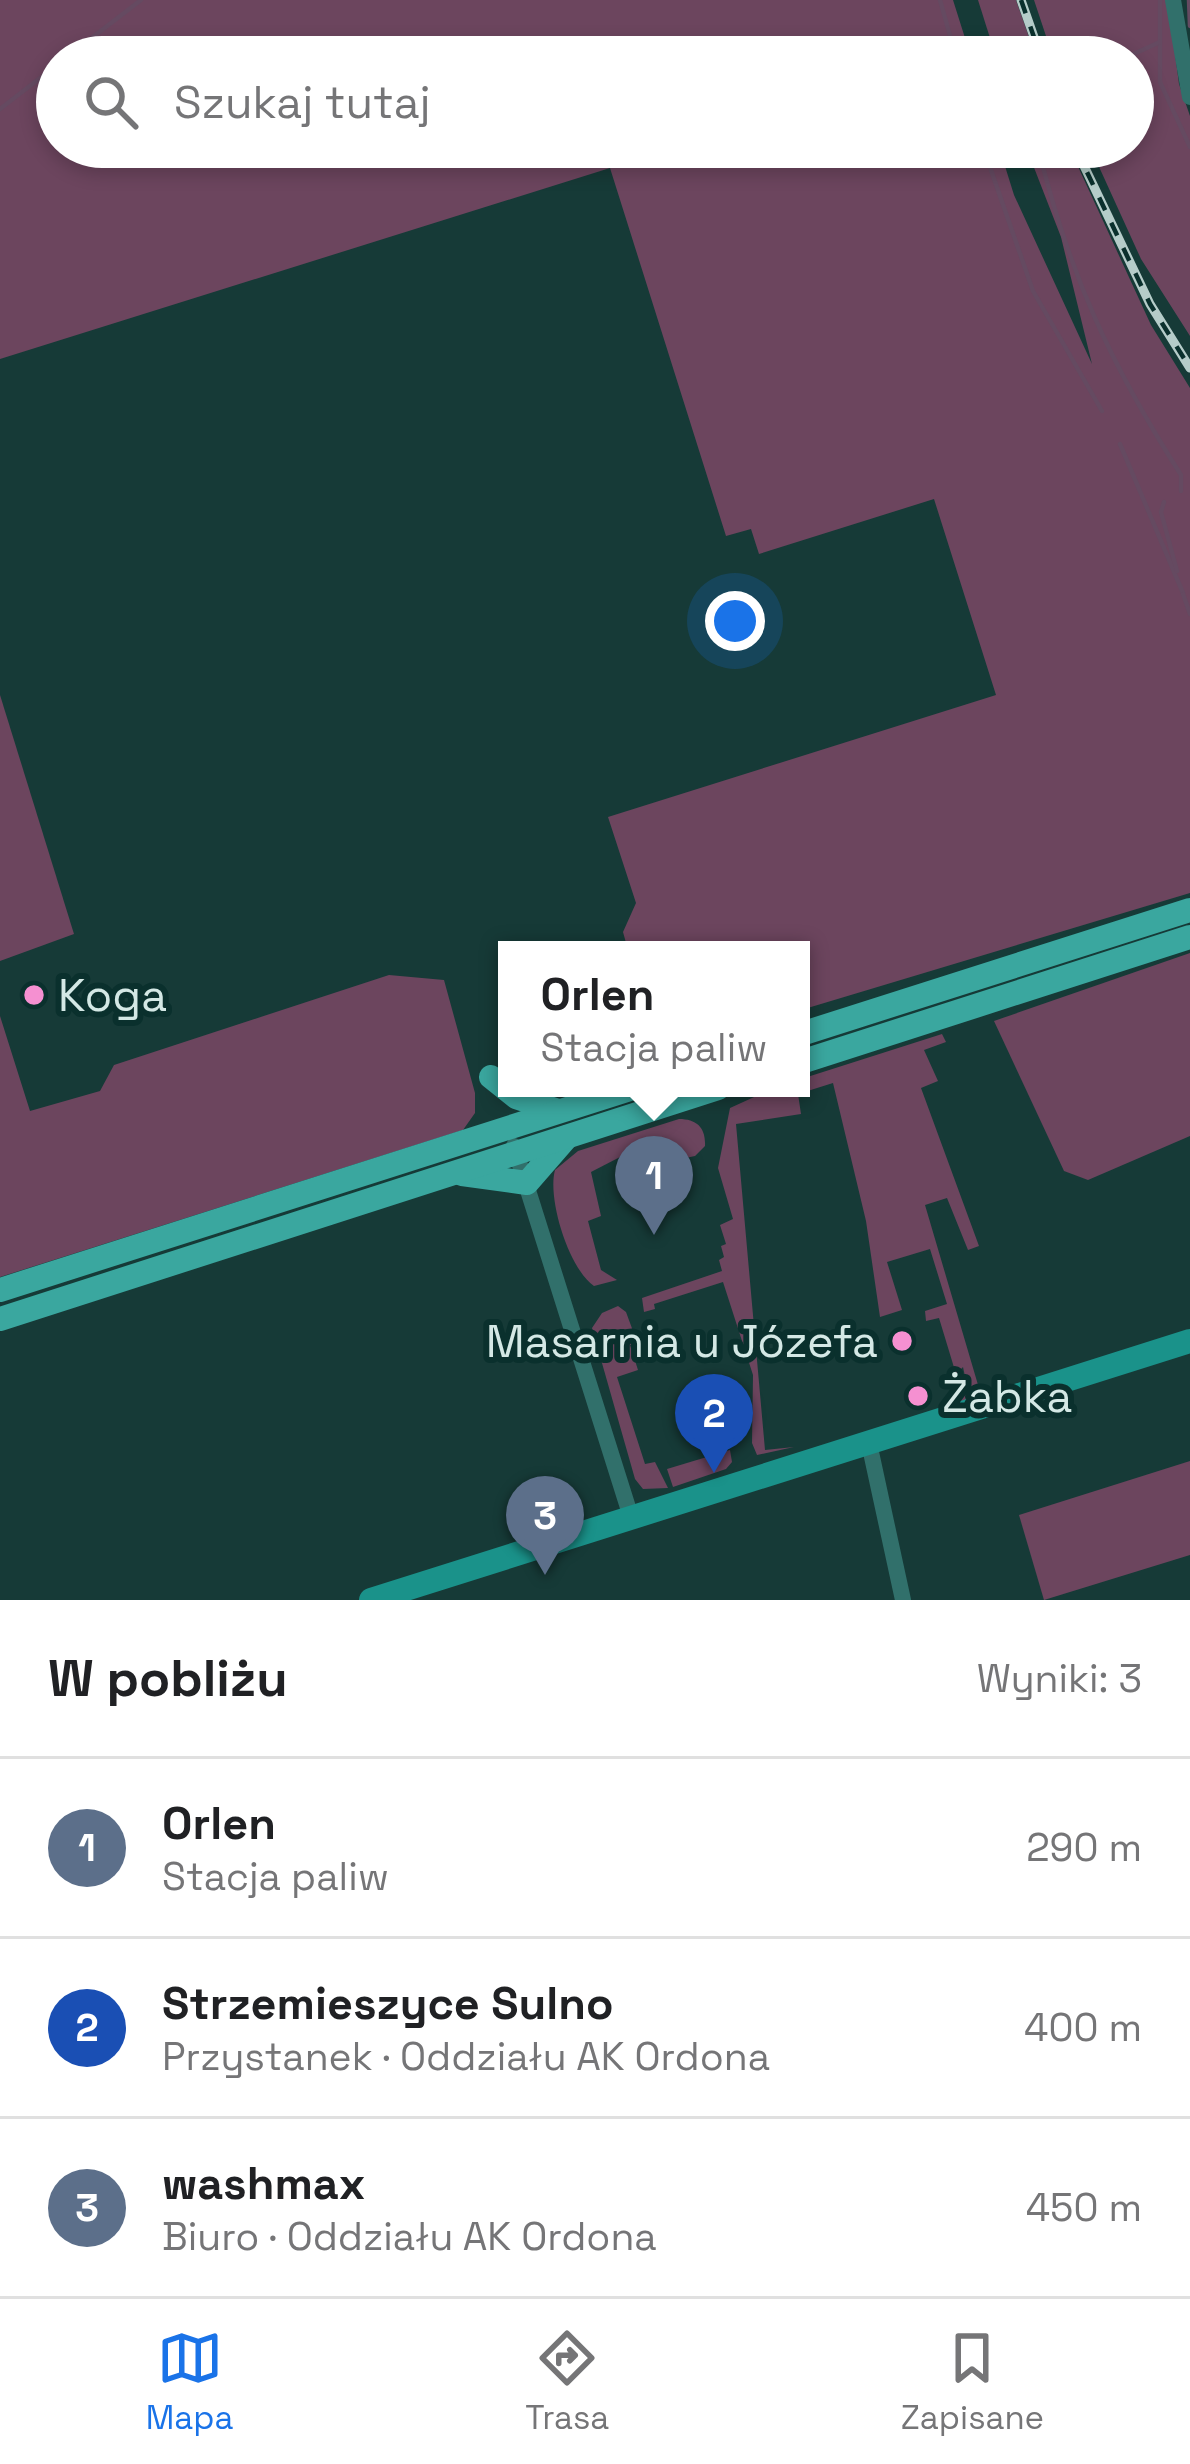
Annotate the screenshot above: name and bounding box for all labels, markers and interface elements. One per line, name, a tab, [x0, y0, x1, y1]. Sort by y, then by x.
search box	[36, 36, 1154, 168]
icon: search	[78, 69, 144, 135]
text: Szukaj tutaj	[174, 74, 431, 131]
your location	[705, 591, 765, 651]
popup	[498, 941, 810, 1097]
text: Orlen	[541, 966, 654, 1023]
place label: Koga	[58, 967, 167, 1024]
marker: Koga	[21, 982, 47, 1008]
text: Stacja paliw	[541, 1023, 767, 1072]
pin: 1	[615, 1136, 693, 1235]
place label: Masarnia u Józefa	[486, 1313, 878, 1370]
marker: Masarnia u Józefa	[889, 1328, 915, 1354]
place label: Żabka	[942, 1368, 1072, 1425]
pin: 2	[675, 1374, 753, 1473]
marker: Żabka	[905, 1383, 931, 1409]
pin: 3	[506, 1476, 584, 1575]
text: W pobliżu	[48, 1646, 288, 1711]
text: Wyniki: 3	[977, 1654, 1142, 1703]
text: Orlen	[162, 1795, 276, 1852]
text: 1	[78, 1823, 96, 1872]
text: 290 m	[1026, 1823, 1142, 1872]
text: Stacja paliw	[162, 1852, 389, 1901]
text: Strzemieszyce Sulno	[162, 1975, 614, 2032]
text: 2	[75, 2003, 99, 2052]
text: 400 m	[1024, 2003, 1142, 2052]
text: Przystanek · Oddziału AK Ordona	[162, 2032, 770, 2081]
text: washmax	[162, 2155, 366, 2212]
text: 3	[75, 2183, 99, 2232]
text: 450 m	[1026, 2183, 1142, 2232]
text: Biuro · Oddziału AK Ordona	[162, 2212, 657, 2261]
tab: Mapa	[146, 2325, 234, 2439]
tab: Trasa	[525, 2325, 609, 2439]
tab: Zapisane	[901, 2325, 1044, 2439]

